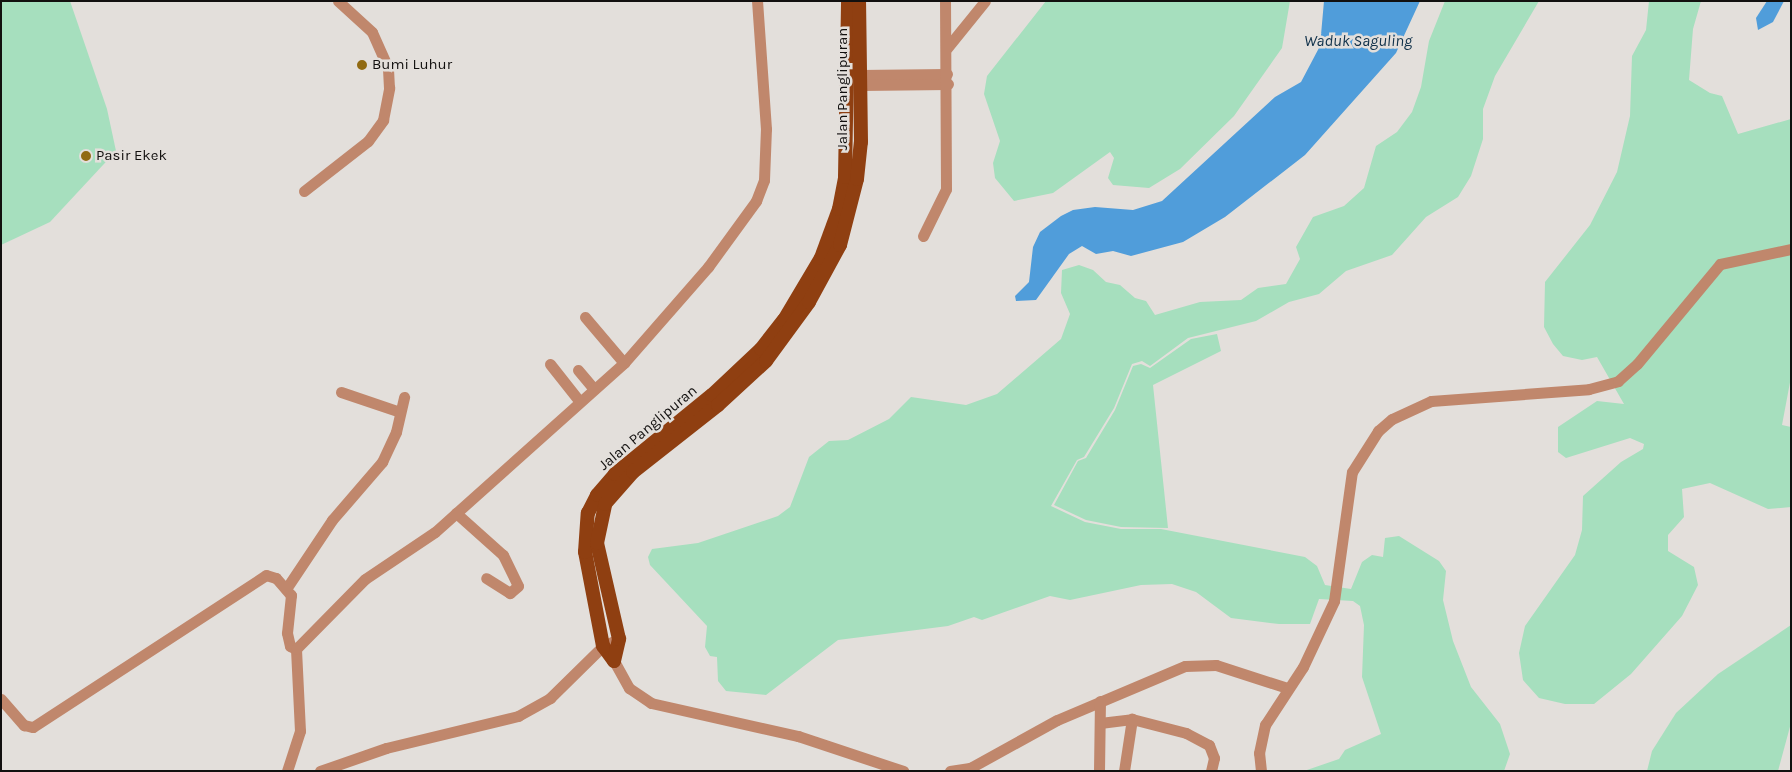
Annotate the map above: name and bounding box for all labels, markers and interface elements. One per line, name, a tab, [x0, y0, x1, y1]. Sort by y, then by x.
street label: Jalan Panglipuran	[834, 28, 852, 150]
water label: Waduk Saguling	[1304, 31, 1412, 51]
place label: Bumi Luhur	[372, 56, 452, 74]
marker: Bumi Luhur	[356, 59, 368, 71]
place label: Pasir Ekek	[96, 147, 167, 165]
marker: Pasir Ekek	[80, 150, 92, 162]
street label: Jalan Panglipuran	[595, 382, 701, 474]

